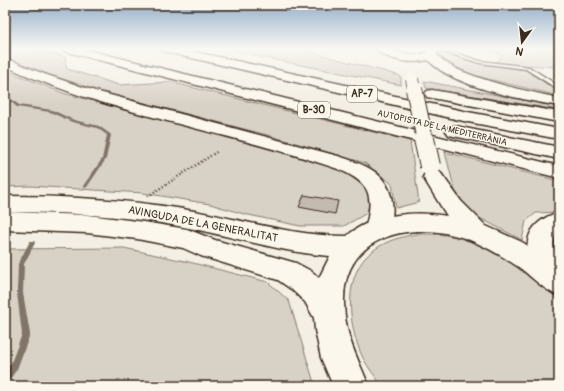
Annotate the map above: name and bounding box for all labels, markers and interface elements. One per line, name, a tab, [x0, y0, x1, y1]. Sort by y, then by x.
north arrow	[502, 22, 542, 62]
text: N	[514, 44, 525, 58]
road number: AP-7	[347, 86, 377, 102]
road number: B-30	[298, 102, 330, 118]
street label: AUTOPISTA DE LA MEDITERRÀNIA	[376, 107, 508, 148]
street label: AVINGUDA DE LA GENERALITAT	[127, 203, 279, 245]

